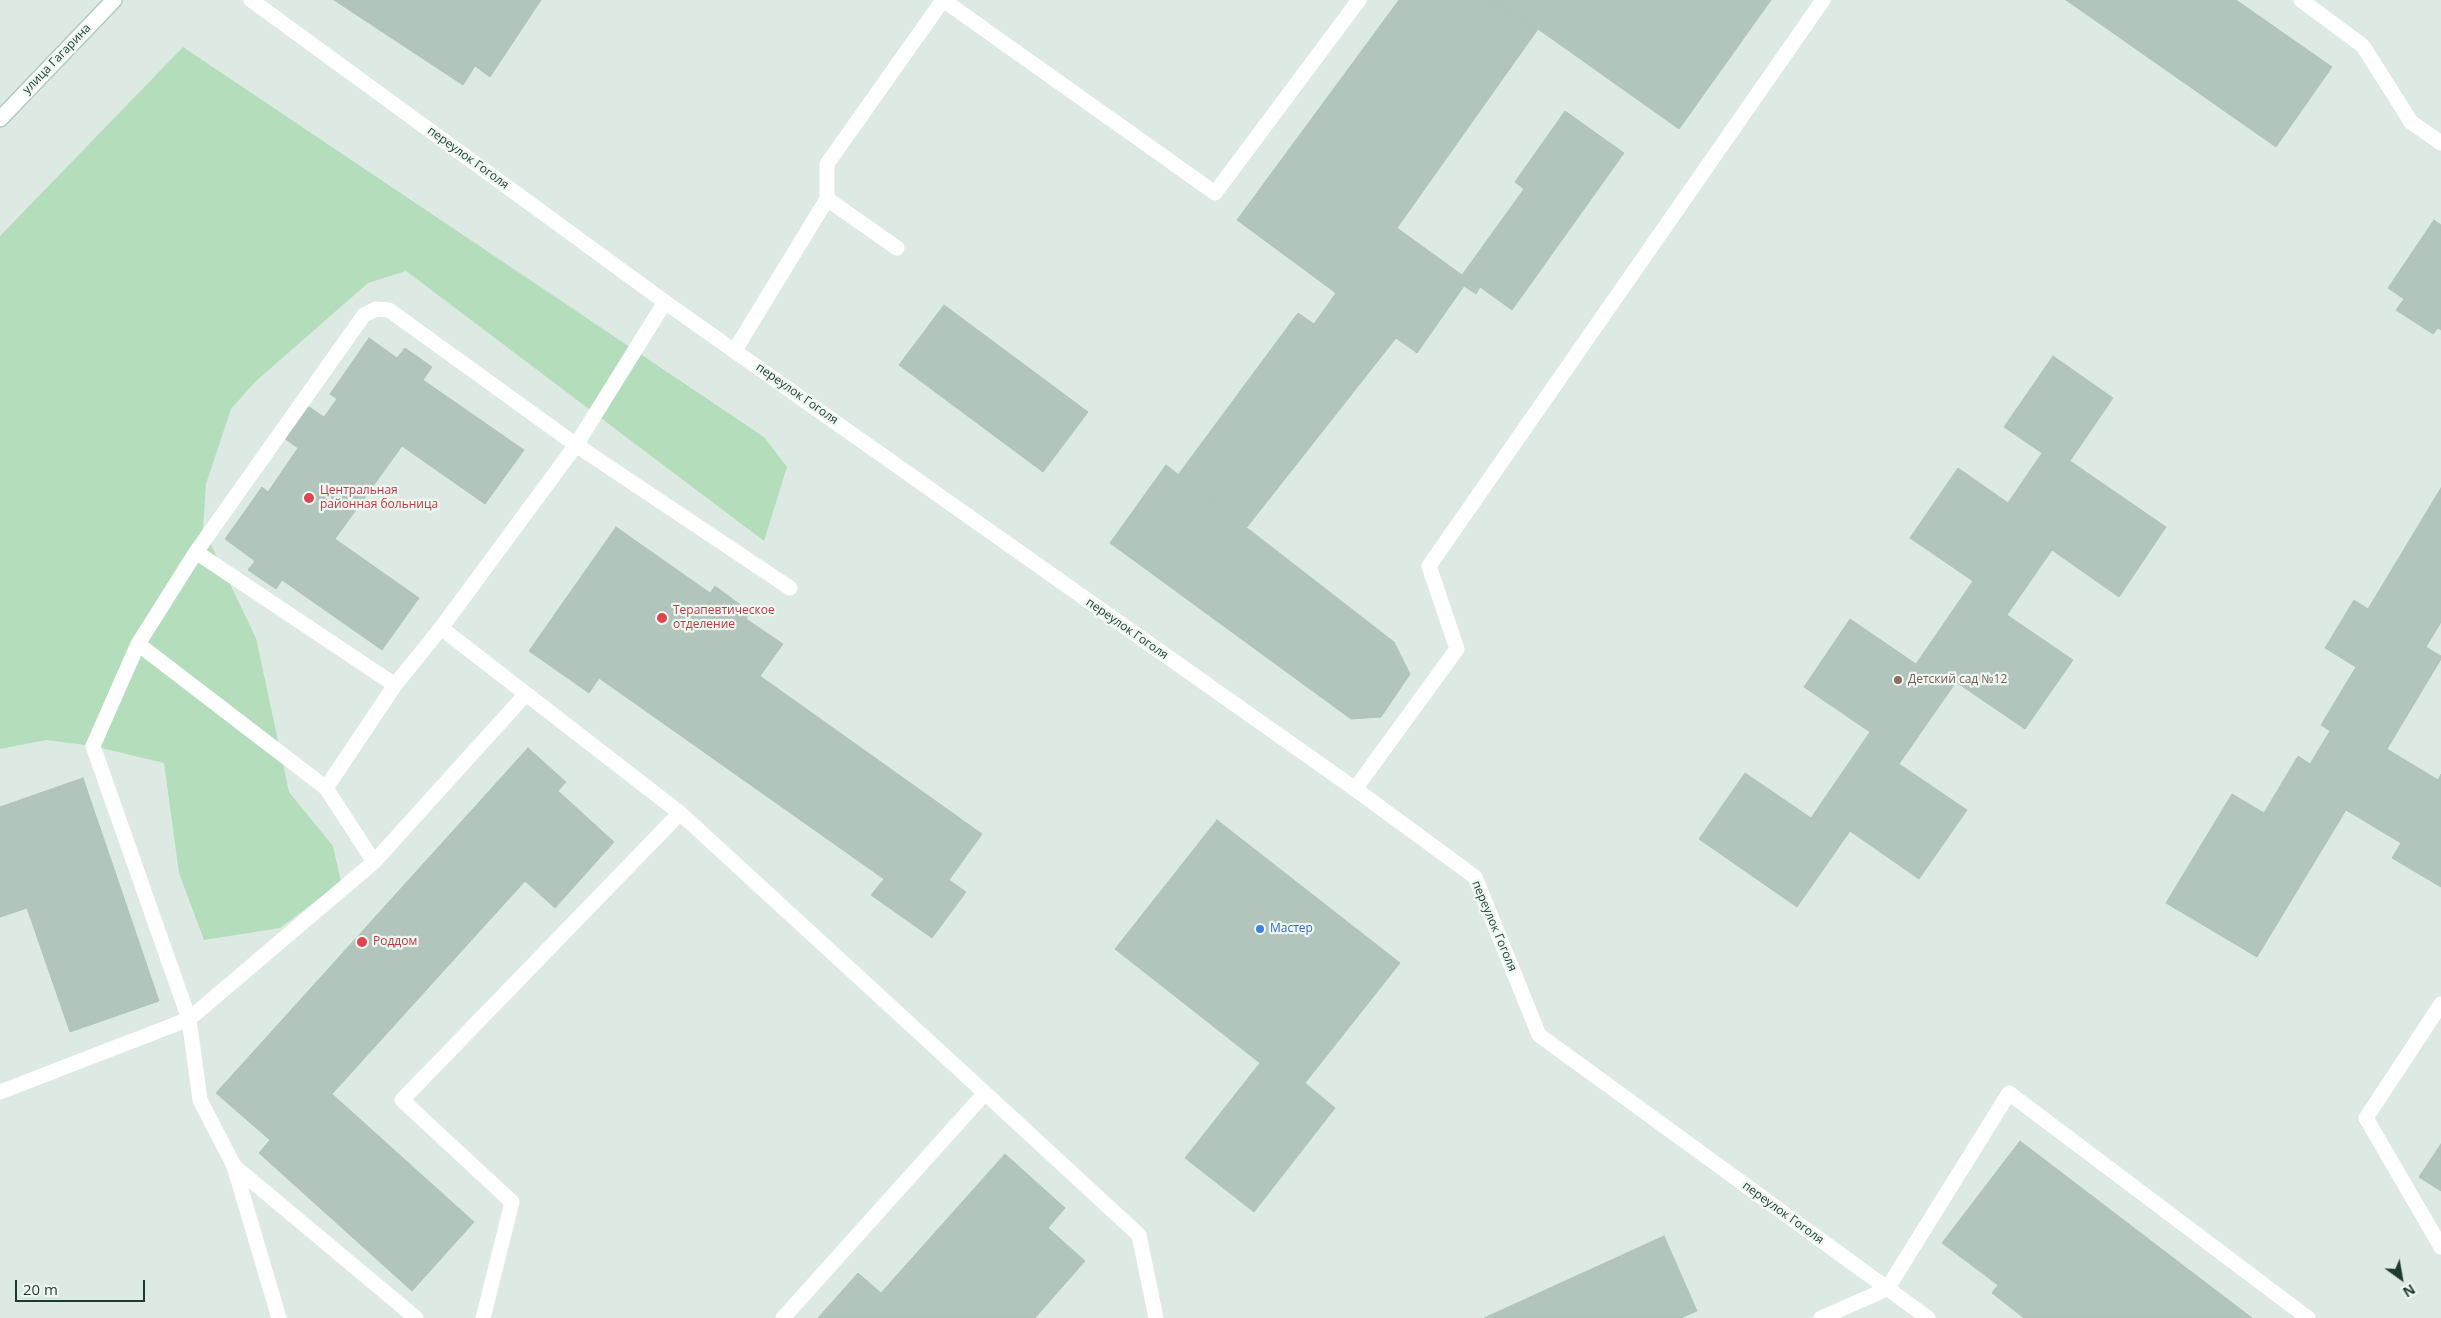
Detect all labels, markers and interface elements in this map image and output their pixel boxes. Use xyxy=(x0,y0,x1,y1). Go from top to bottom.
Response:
street label: улица Гагарина xyxy=(20,21,94,97)
street label: переулок Гоголя xyxy=(425,124,511,192)
street label: переулок Гоголя xyxy=(753,360,841,428)
place label: Центральная районная больница xyxy=(320,484,438,512)
marker: Центральная районная больница xyxy=(302,491,316,505)
street label: переулок Гоголя xyxy=(1083,595,1171,663)
place label: Терапевтическое отделение xyxy=(673,604,775,632)
marker: Терапевтическое отделение xyxy=(655,611,669,625)
place label: Детский сад №12 xyxy=(1908,673,2007,687)
marker: Детский сад №12 xyxy=(1892,674,1904,686)
street label: переулок Гоголя xyxy=(1468,879,1520,973)
place label: Мастер xyxy=(1270,922,1313,936)
marker: Мастер xyxy=(1254,923,1266,935)
marker: Роддом xyxy=(355,935,369,949)
place label: Роддом xyxy=(373,935,417,949)
street label: переулок Гоголя xyxy=(1740,1179,1826,1247)
north arrow xyxy=(2376,1253,2426,1303)
scale bar xyxy=(18,1270,148,1302)
text: 20 m xyxy=(23,1279,58,1299)
text: N xyxy=(2399,1280,2419,1302)

